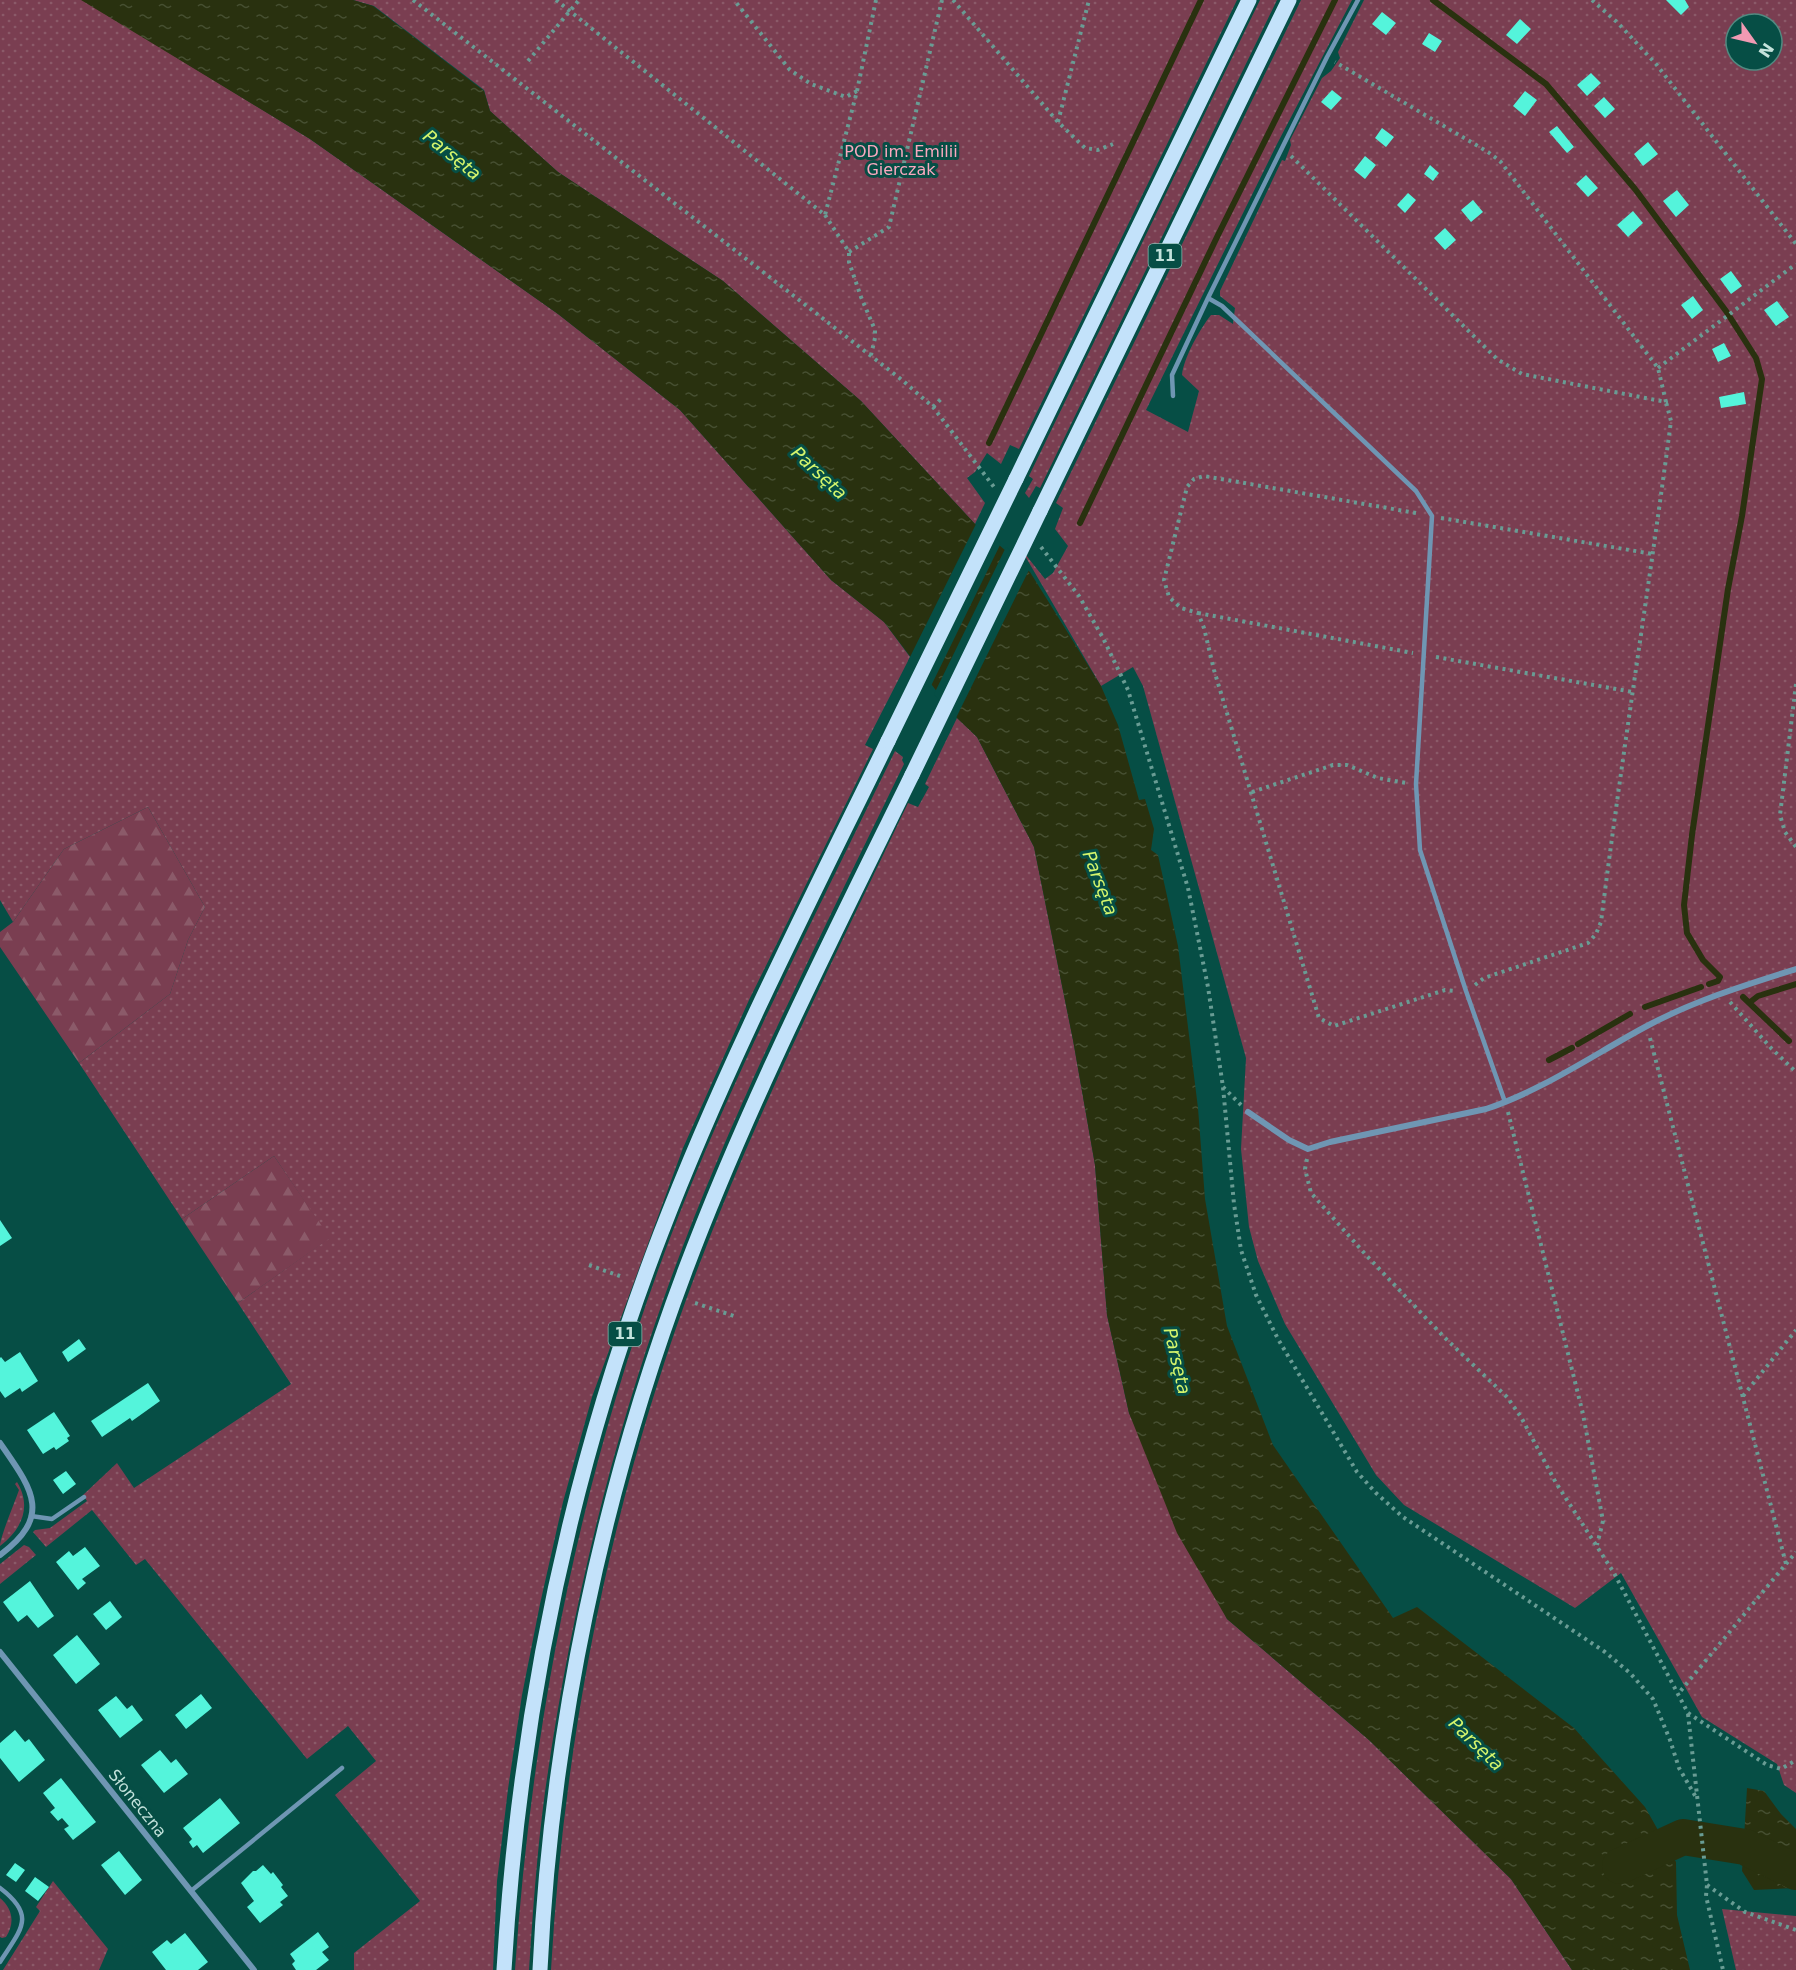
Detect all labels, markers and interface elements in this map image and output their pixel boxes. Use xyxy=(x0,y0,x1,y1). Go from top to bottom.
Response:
north arrow xyxy=(1724,12,1784,72)
text: N xyxy=(1754,39,1778,61)
water label: Parsęta xyxy=(419,125,485,184)
park label: POD im. Emilii Gierczak xyxy=(844,142,958,179)
road number: 11 xyxy=(1148,244,1182,268)
water label: Parsęta xyxy=(787,442,851,503)
water label: Parsęta xyxy=(1079,847,1122,918)
road number: 11 xyxy=(608,1322,642,1346)
water label: Parsęta xyxy=(1160,1325,1195,1396)
water label: Parsęta xyxy=(1445,1713,1508,1775)
street label: Słoneczna xyxy=(105,1766,171,1841)

